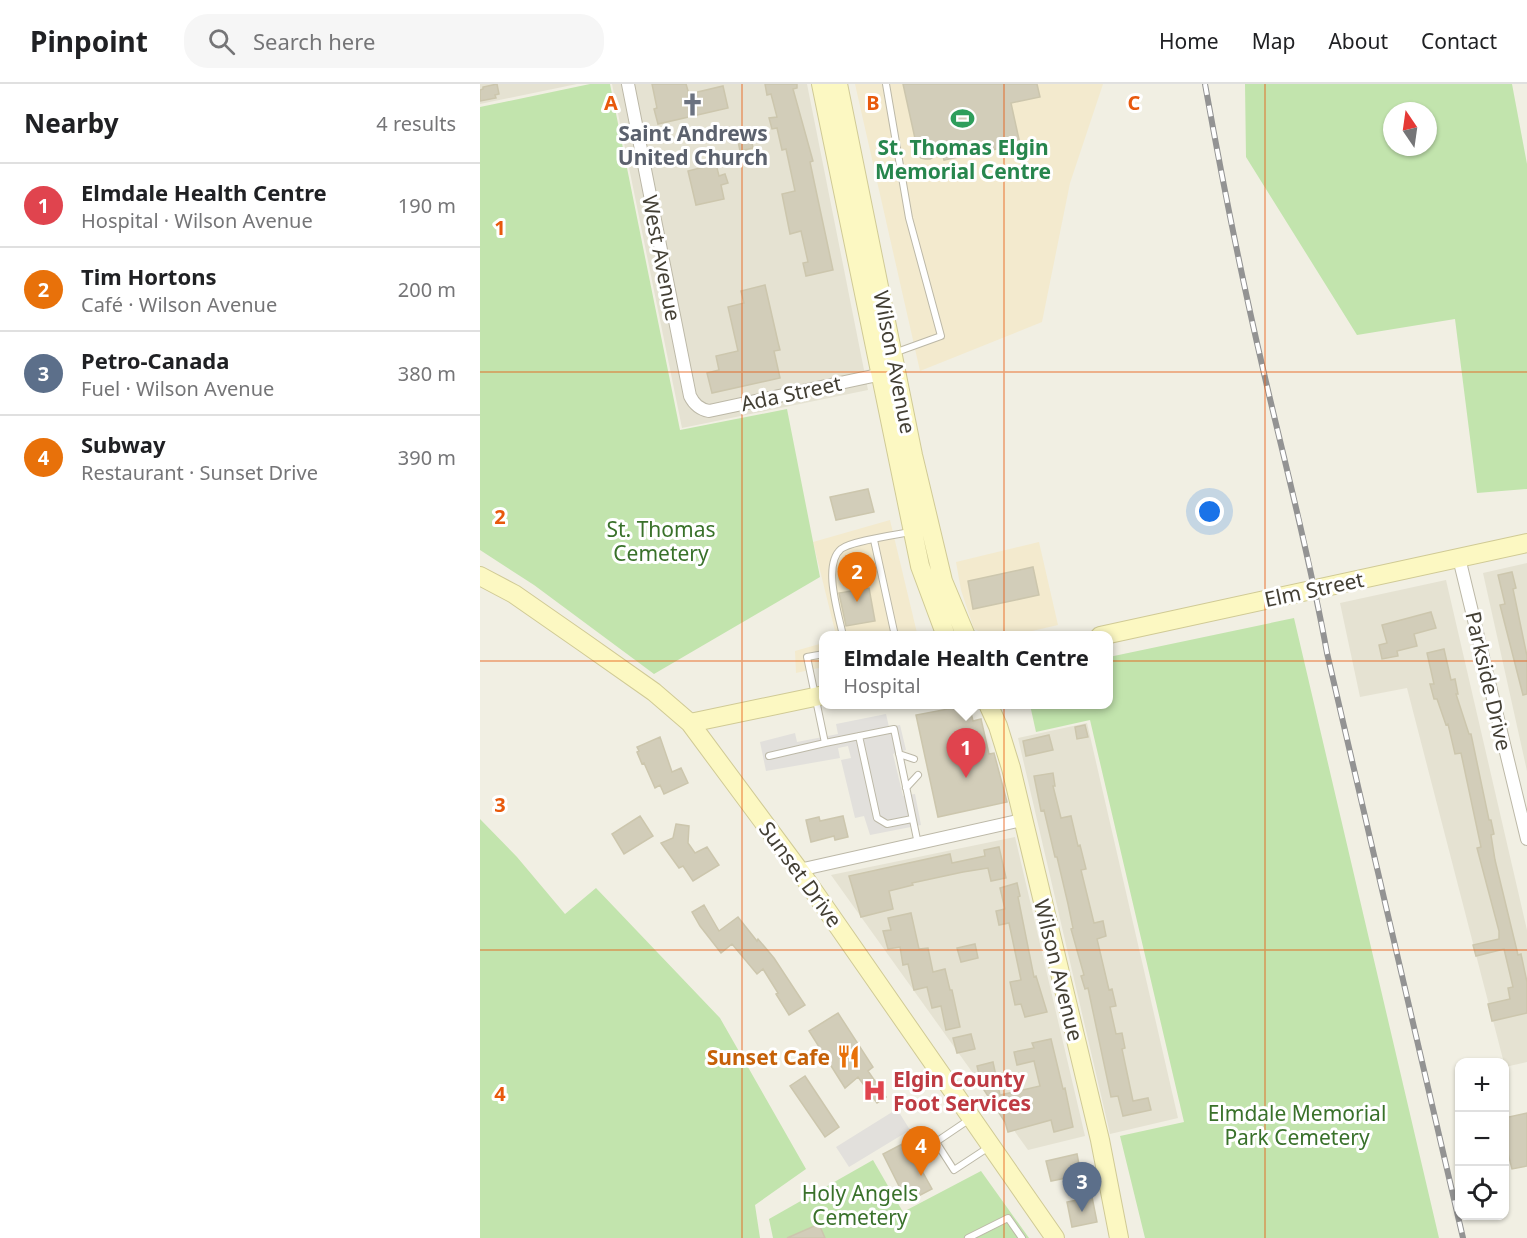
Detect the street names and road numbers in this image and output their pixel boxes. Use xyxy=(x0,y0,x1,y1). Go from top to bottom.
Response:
street label: West Avenue xyxy=(636,193,688,323)
street label: Wilson Avenue xyxy=(867,288,923,436)
street label: Ada Street xyxy=(738,369,844,417)
street label: Elm Street xyxy=(1262,565,1367,613)
street label: Parkside Drive xyxy=(1459,609,1519,753)
street label: Sunset Drive xyxy=(753,815,849,933)
street label: Wilson Avenue xyxy=(1028,896,1090,1044)

